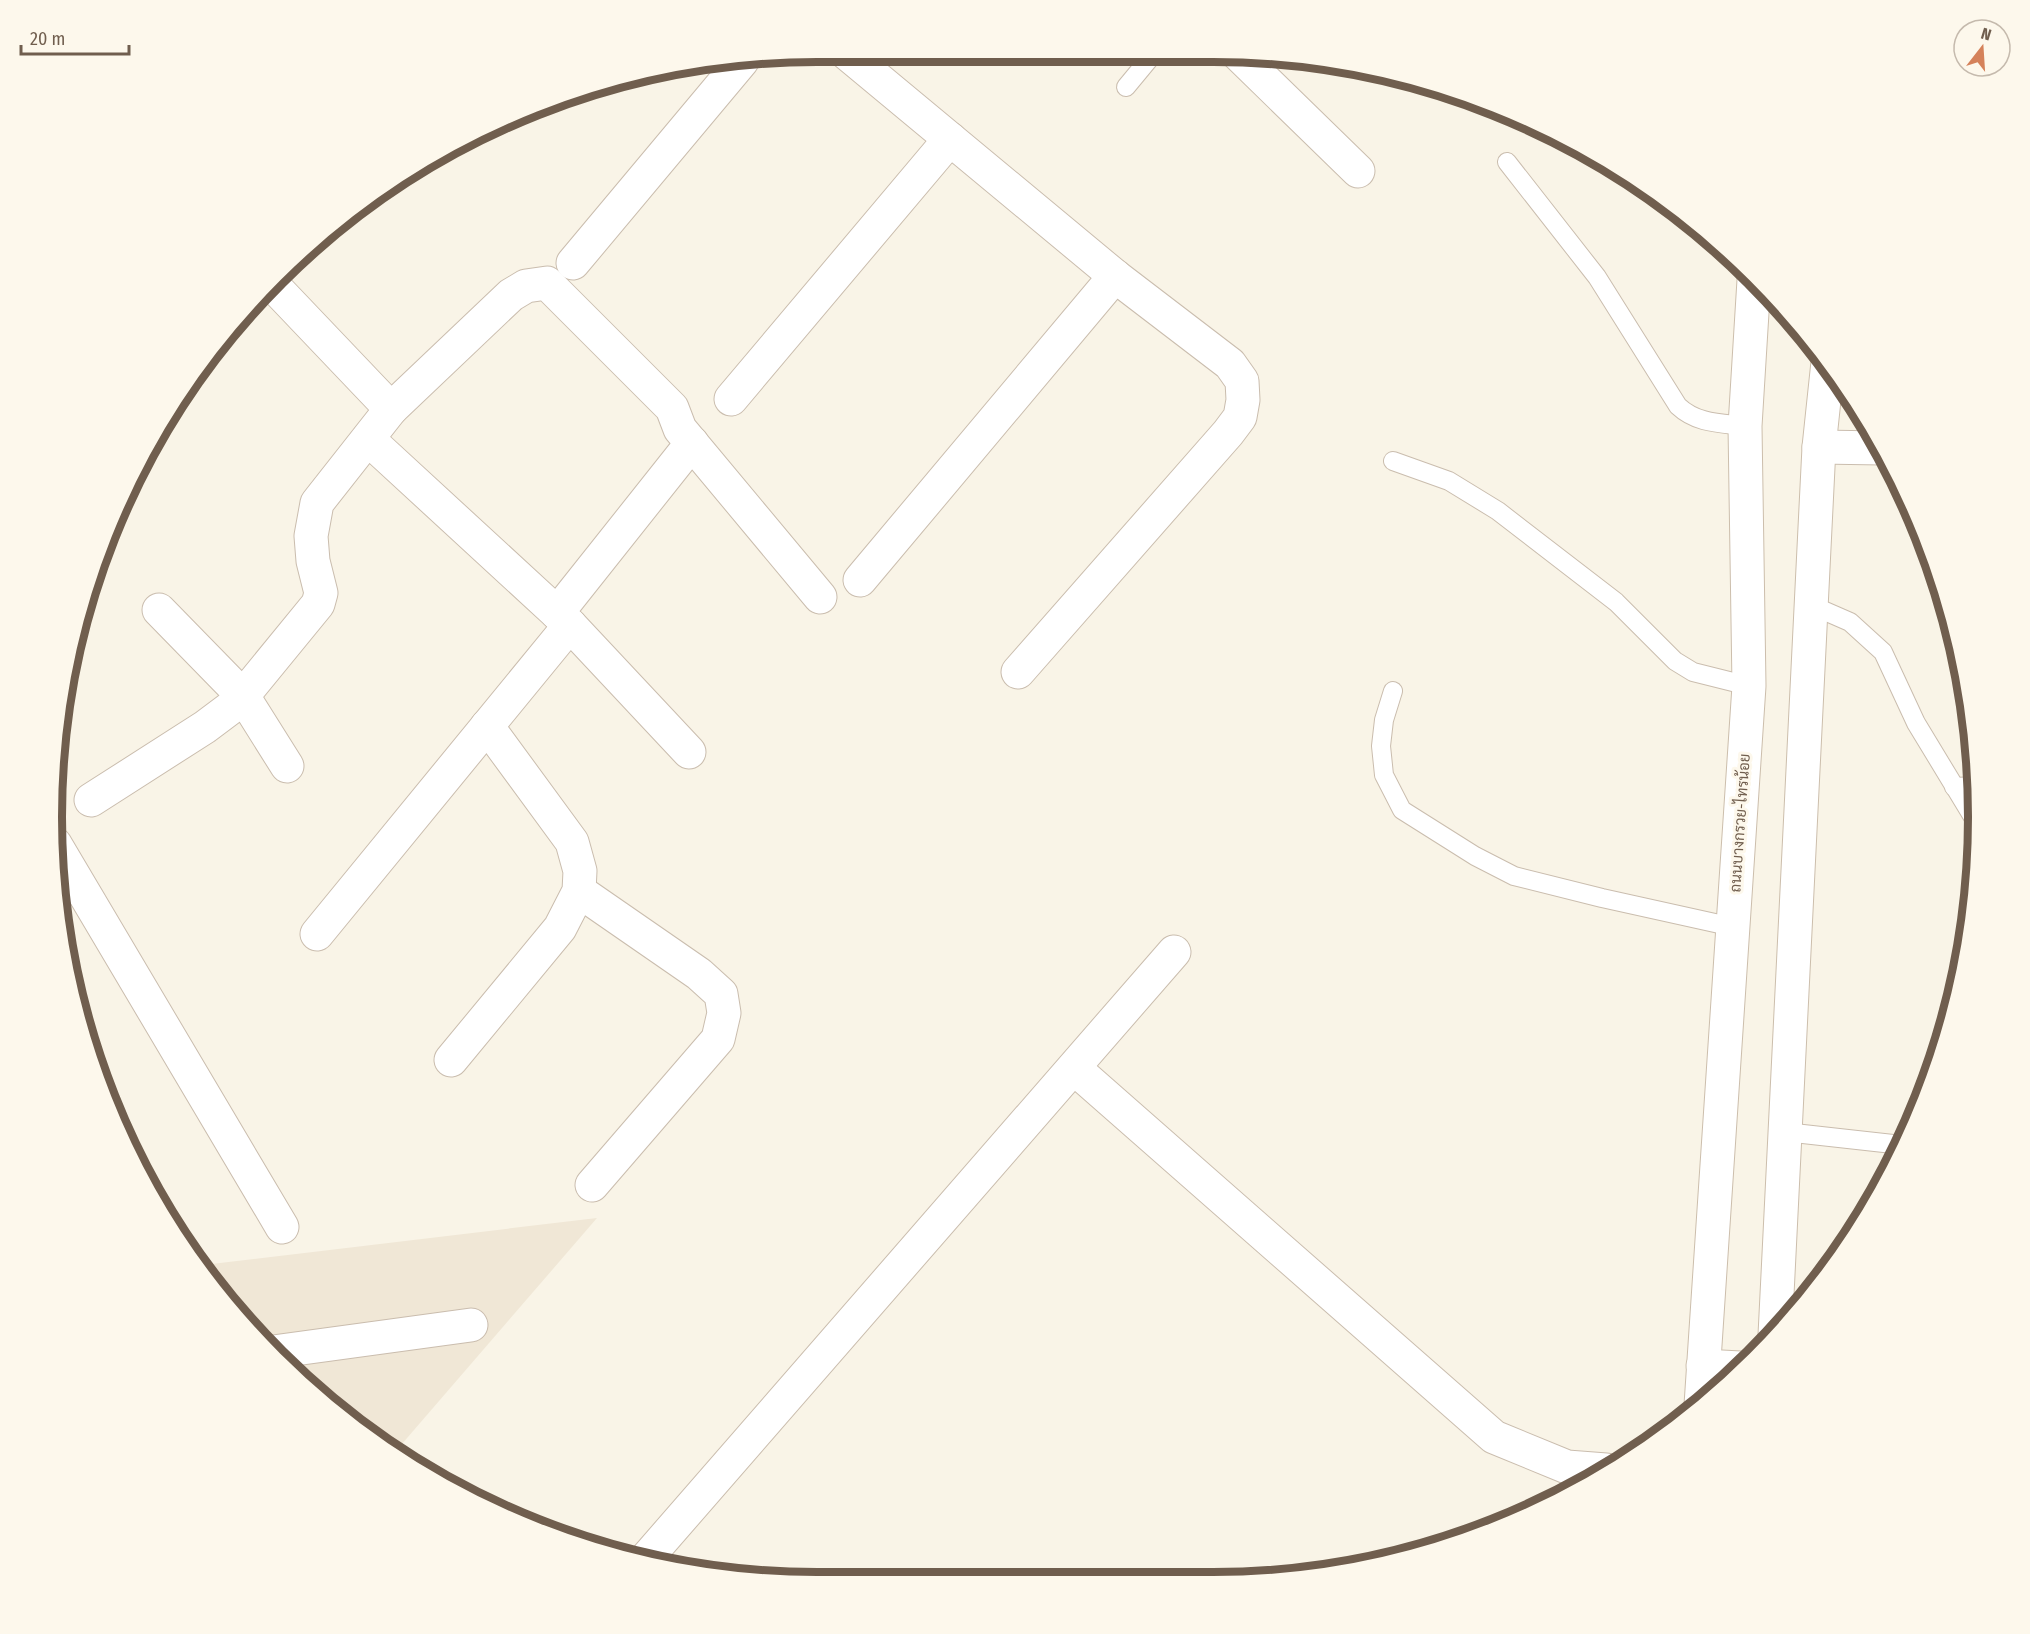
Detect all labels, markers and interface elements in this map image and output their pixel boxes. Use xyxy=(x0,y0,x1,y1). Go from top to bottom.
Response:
scale bar xyxy=(21,18,129,56)
north arrow xyxy=(1952,18,2012,78)
text: N xyxy=(1979,24,1994,45)
text: 20 m xyxy=(30,28,65,50)
street label: ถนนบางกรวย-ไทรน้อย xyxy=(1725,753,1754,893)

